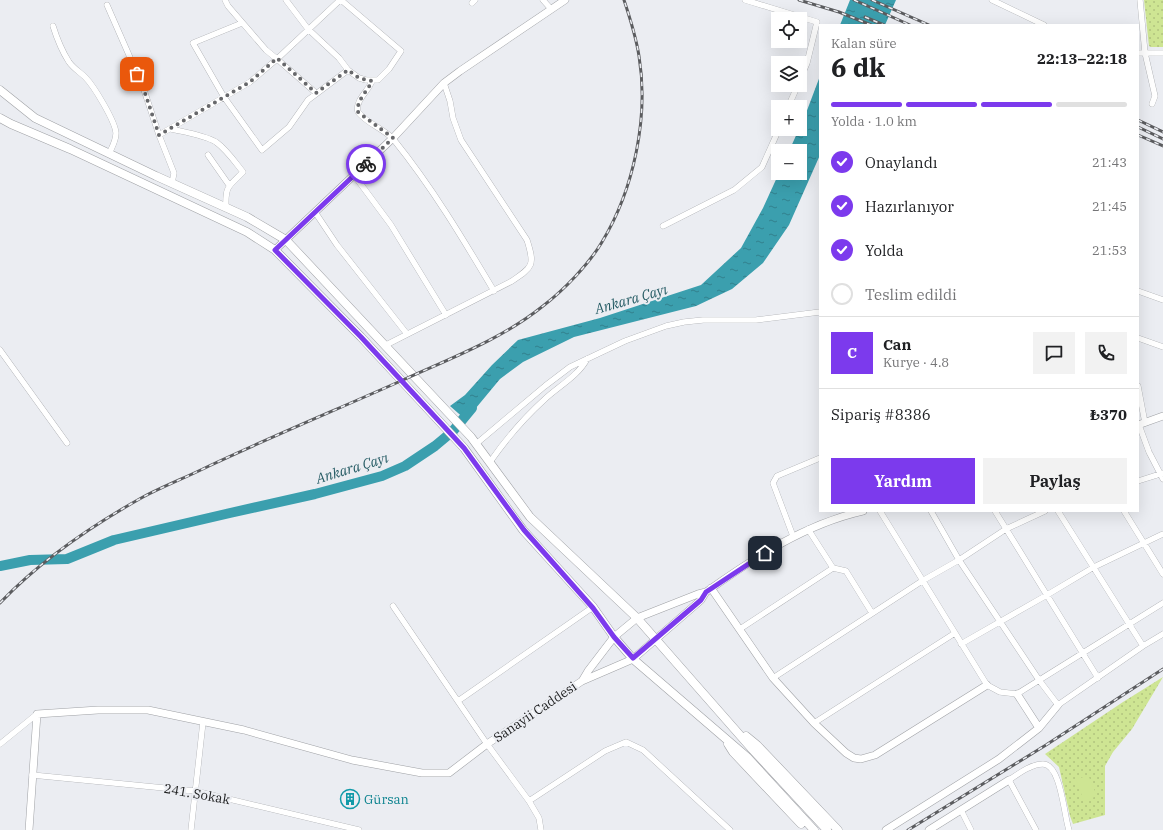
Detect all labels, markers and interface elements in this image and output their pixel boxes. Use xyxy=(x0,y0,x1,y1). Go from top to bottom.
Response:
map controls xyxy=(771,12,807,180)
button: locate xyxy=(771,12,807,48)
text: Kalan süre xyxy=(831,35,897,52)
text: 22:13–22:18 xyxy=(1037,49,1127,68)
text: 6 dk xyxy=(831,50,885,84)
button: layers xyxy=(771,56,807,92)
pin xyxy=(120,57,154,91)
icon: bag xyxy=(126,63,148,85)
button: + xyxy=(771,100,807,136)
text: Yolda · 1.0 km xyxy=(831,113,917,130)
courier xyxy=(346,144,386,184)
button: − xyxy=(771,144,807,180)
icon: check xyxy=(831,151,853,173)
icon: bike xyxy=(355,153,377,175)
text: Onaylandı xyxy=(865,153,938,172)
text: 21:43 xyxy=(1092,154,1127,171)
icon: check xyxy=(831,195,853,217)
text: Hazırlanıyor xyxy=(865,197,954,216)
text: 21:45 xyxy=(1092,198,1127,215)
icon: check xyxy=(831,239,853,261)
text: Yolda xyxy=(865,241,904,260)
text: 21:53 xyxy=(1092,242,1127,259)
water label: Ankara Çayı xyxy=(592,280,670,318)
text: Teslim edildi xyxy=(865,285,957,304)
button: chat xyxy=(1033,332,1075,374)
button: phone xyxy=(1085,332,1127,374)
text: Can xyxy=(883,335,911,354)
text: C xyxy=(847,343,857,362)
text: Kurye · 4.8 xyxy=(883,354,949,371)
text: Sipariş #8386 xyxy=(831,405,931,424)
text: ₺370 xyxy=(1090,405,1127,424)
water label: Ankara Çayı xyxy=(313,448,391,488)
button: Yardım xyxy=(831,458,975,504)
button: Paylaş xyxy=(983,458,1127,504)
pin xyxy=(748,536,782,570)
icon: home xyxy=(754,542,776,564)
street label: Sanayii Caddesi xyxy=(490,678,580,746)
street label: 241. Sokak xyxy=(162,780,232,808)
building icon: Gürsan xyxy=(339,788,361,810)
place label: Gürsan xyxy=(364,791,409,808)

